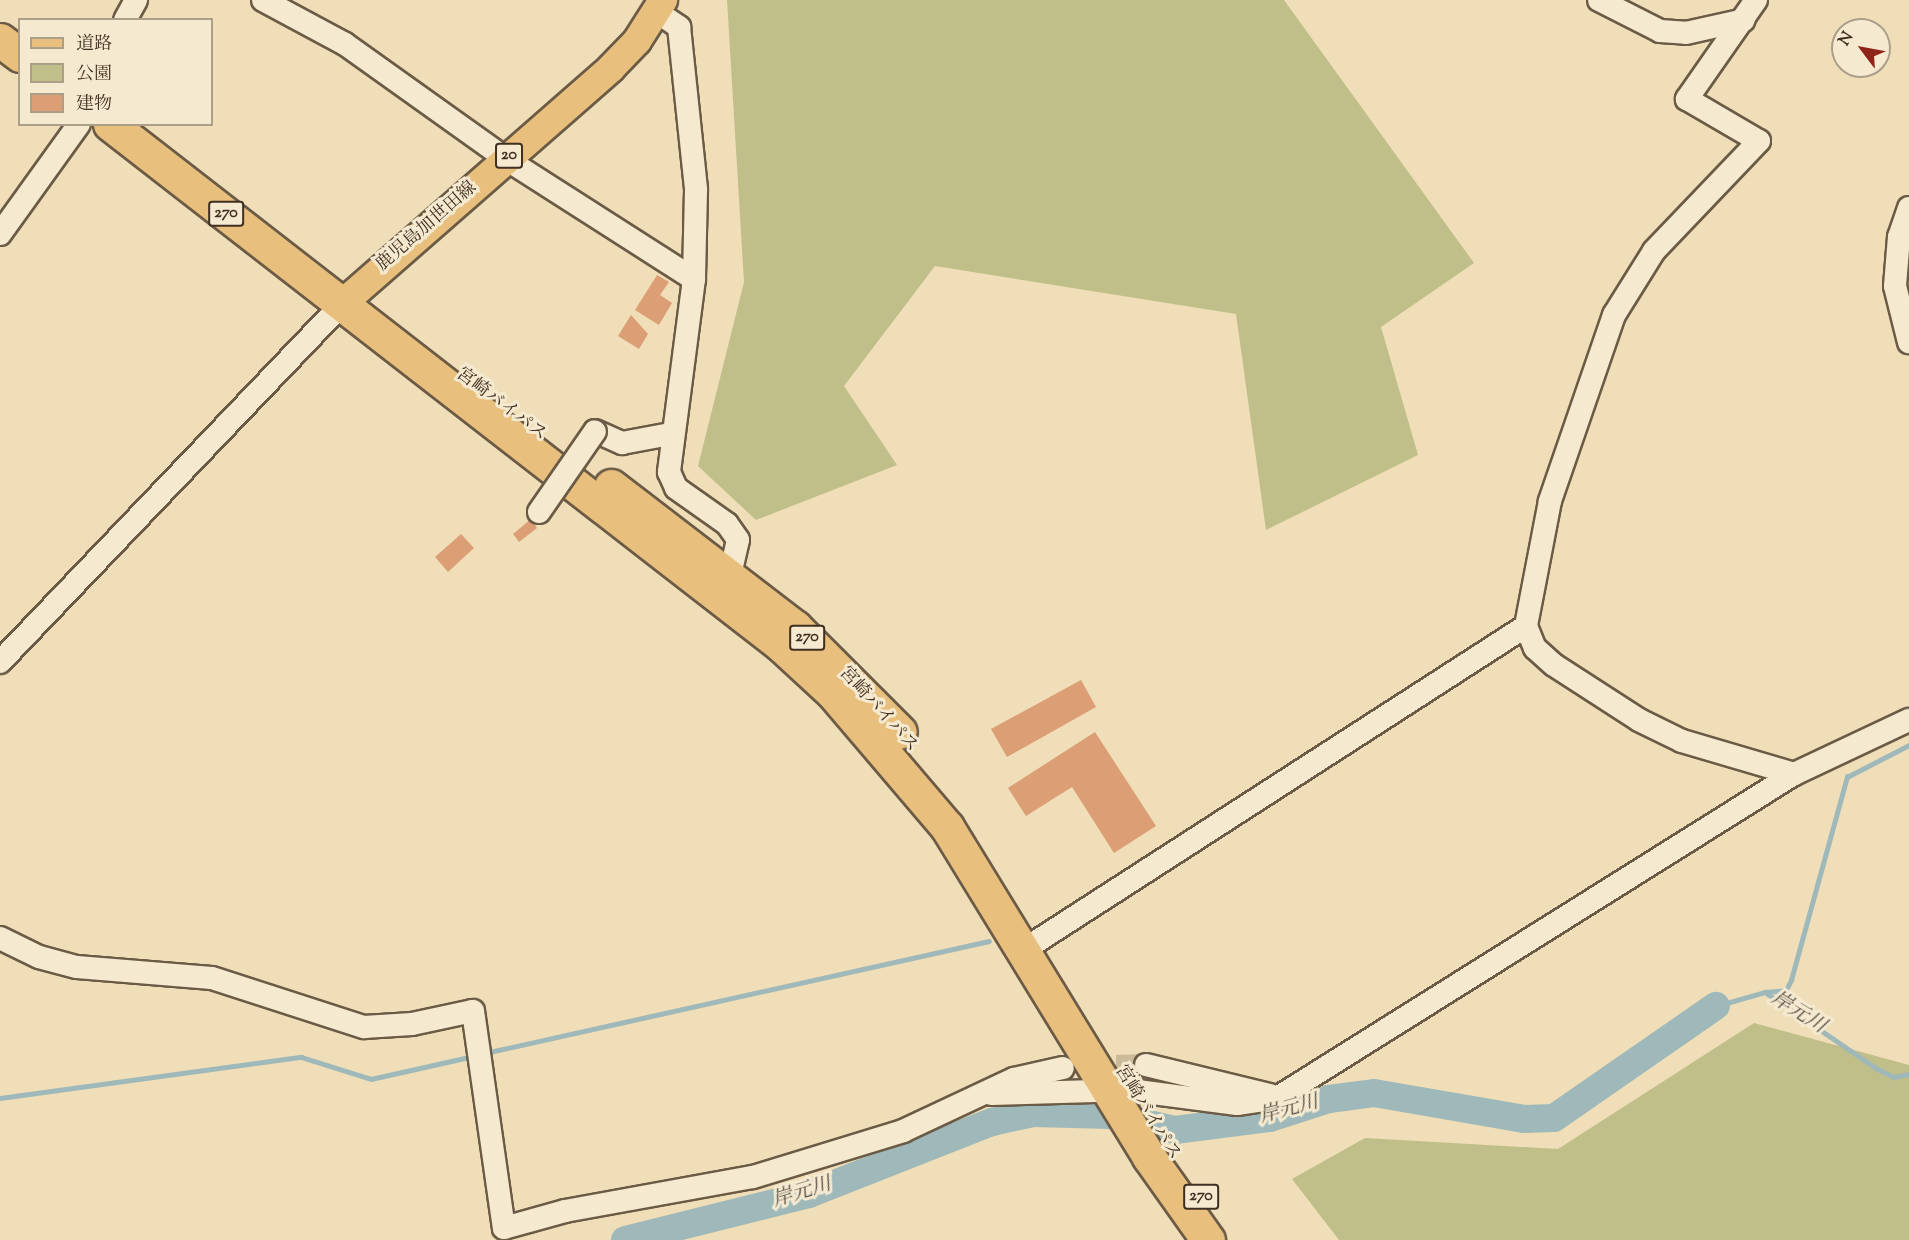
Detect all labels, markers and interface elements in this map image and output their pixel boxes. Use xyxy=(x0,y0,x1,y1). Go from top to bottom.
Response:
legend xyxy=(18,18,213,126)
north arrow xyxy=(1831,18,1891,78)
text: N xyxy=(1834,28,1860,51)
text: 道路 xyxy=(76,32,112,58)
text: 公園 xyxy=(76,62,112,88)
text: 建物 xyxy=(76,92,112,118)
road number: 20 xyxy=(494,143,524,169)
street label: 鹿児島加世田線 xyxy=(372,178,482,276)
road number: 270 xyxy=(208,201,244,227)
street label: 宮崎バイパス xyxy=(451,364,551,446)
road number: 270 xyxy=(789,625,825,651)
street label: 宮崎バイパス xyxy=(834,663,922,757)
water label: 岸元川 xyxy=(1766,987,1830,1039)
street label: 宮崎バイパス xyxy=(1109,1061,1185,1165)
water label: 岸元川 xyxy=(1257,1091,1321,1129)
water label: 岸元川 xyxy=(770,1173,834,1213)
road number: 270 xyxy=(1183,1184,1219,1210)

